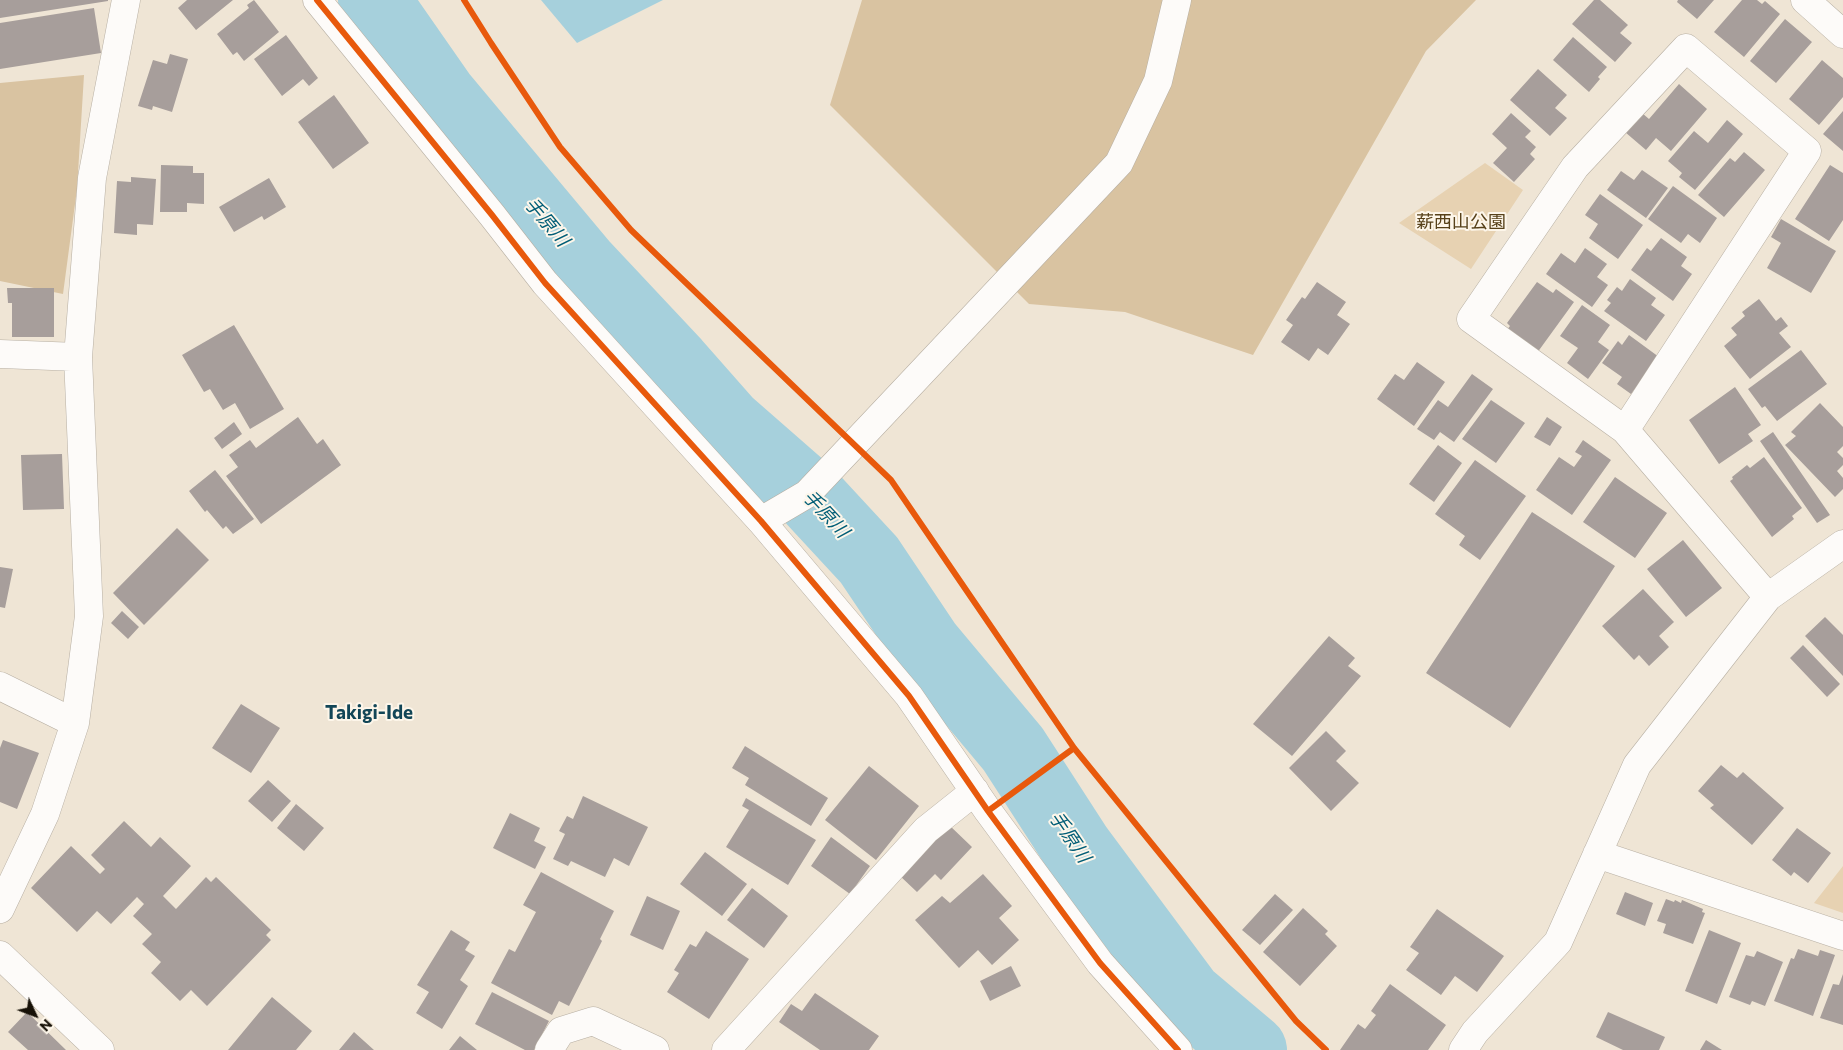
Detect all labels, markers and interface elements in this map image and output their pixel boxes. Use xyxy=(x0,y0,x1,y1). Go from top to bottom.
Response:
water label: 手原川 xyxy=(520,193,574,251)
park label: 薪西山公園 xyxy=(1416,211,1506,233)
water label: 手原川 xyxy=(798,485,854,543)
district label: Takigi-Ide xyxy=(325,702,413,724)
water label: 手原川 xyxy=(1045,807,1095,867)
north arrow xyxy=(10,990,60,1040)
text: N xyxy=(37,1016,56,1035)

